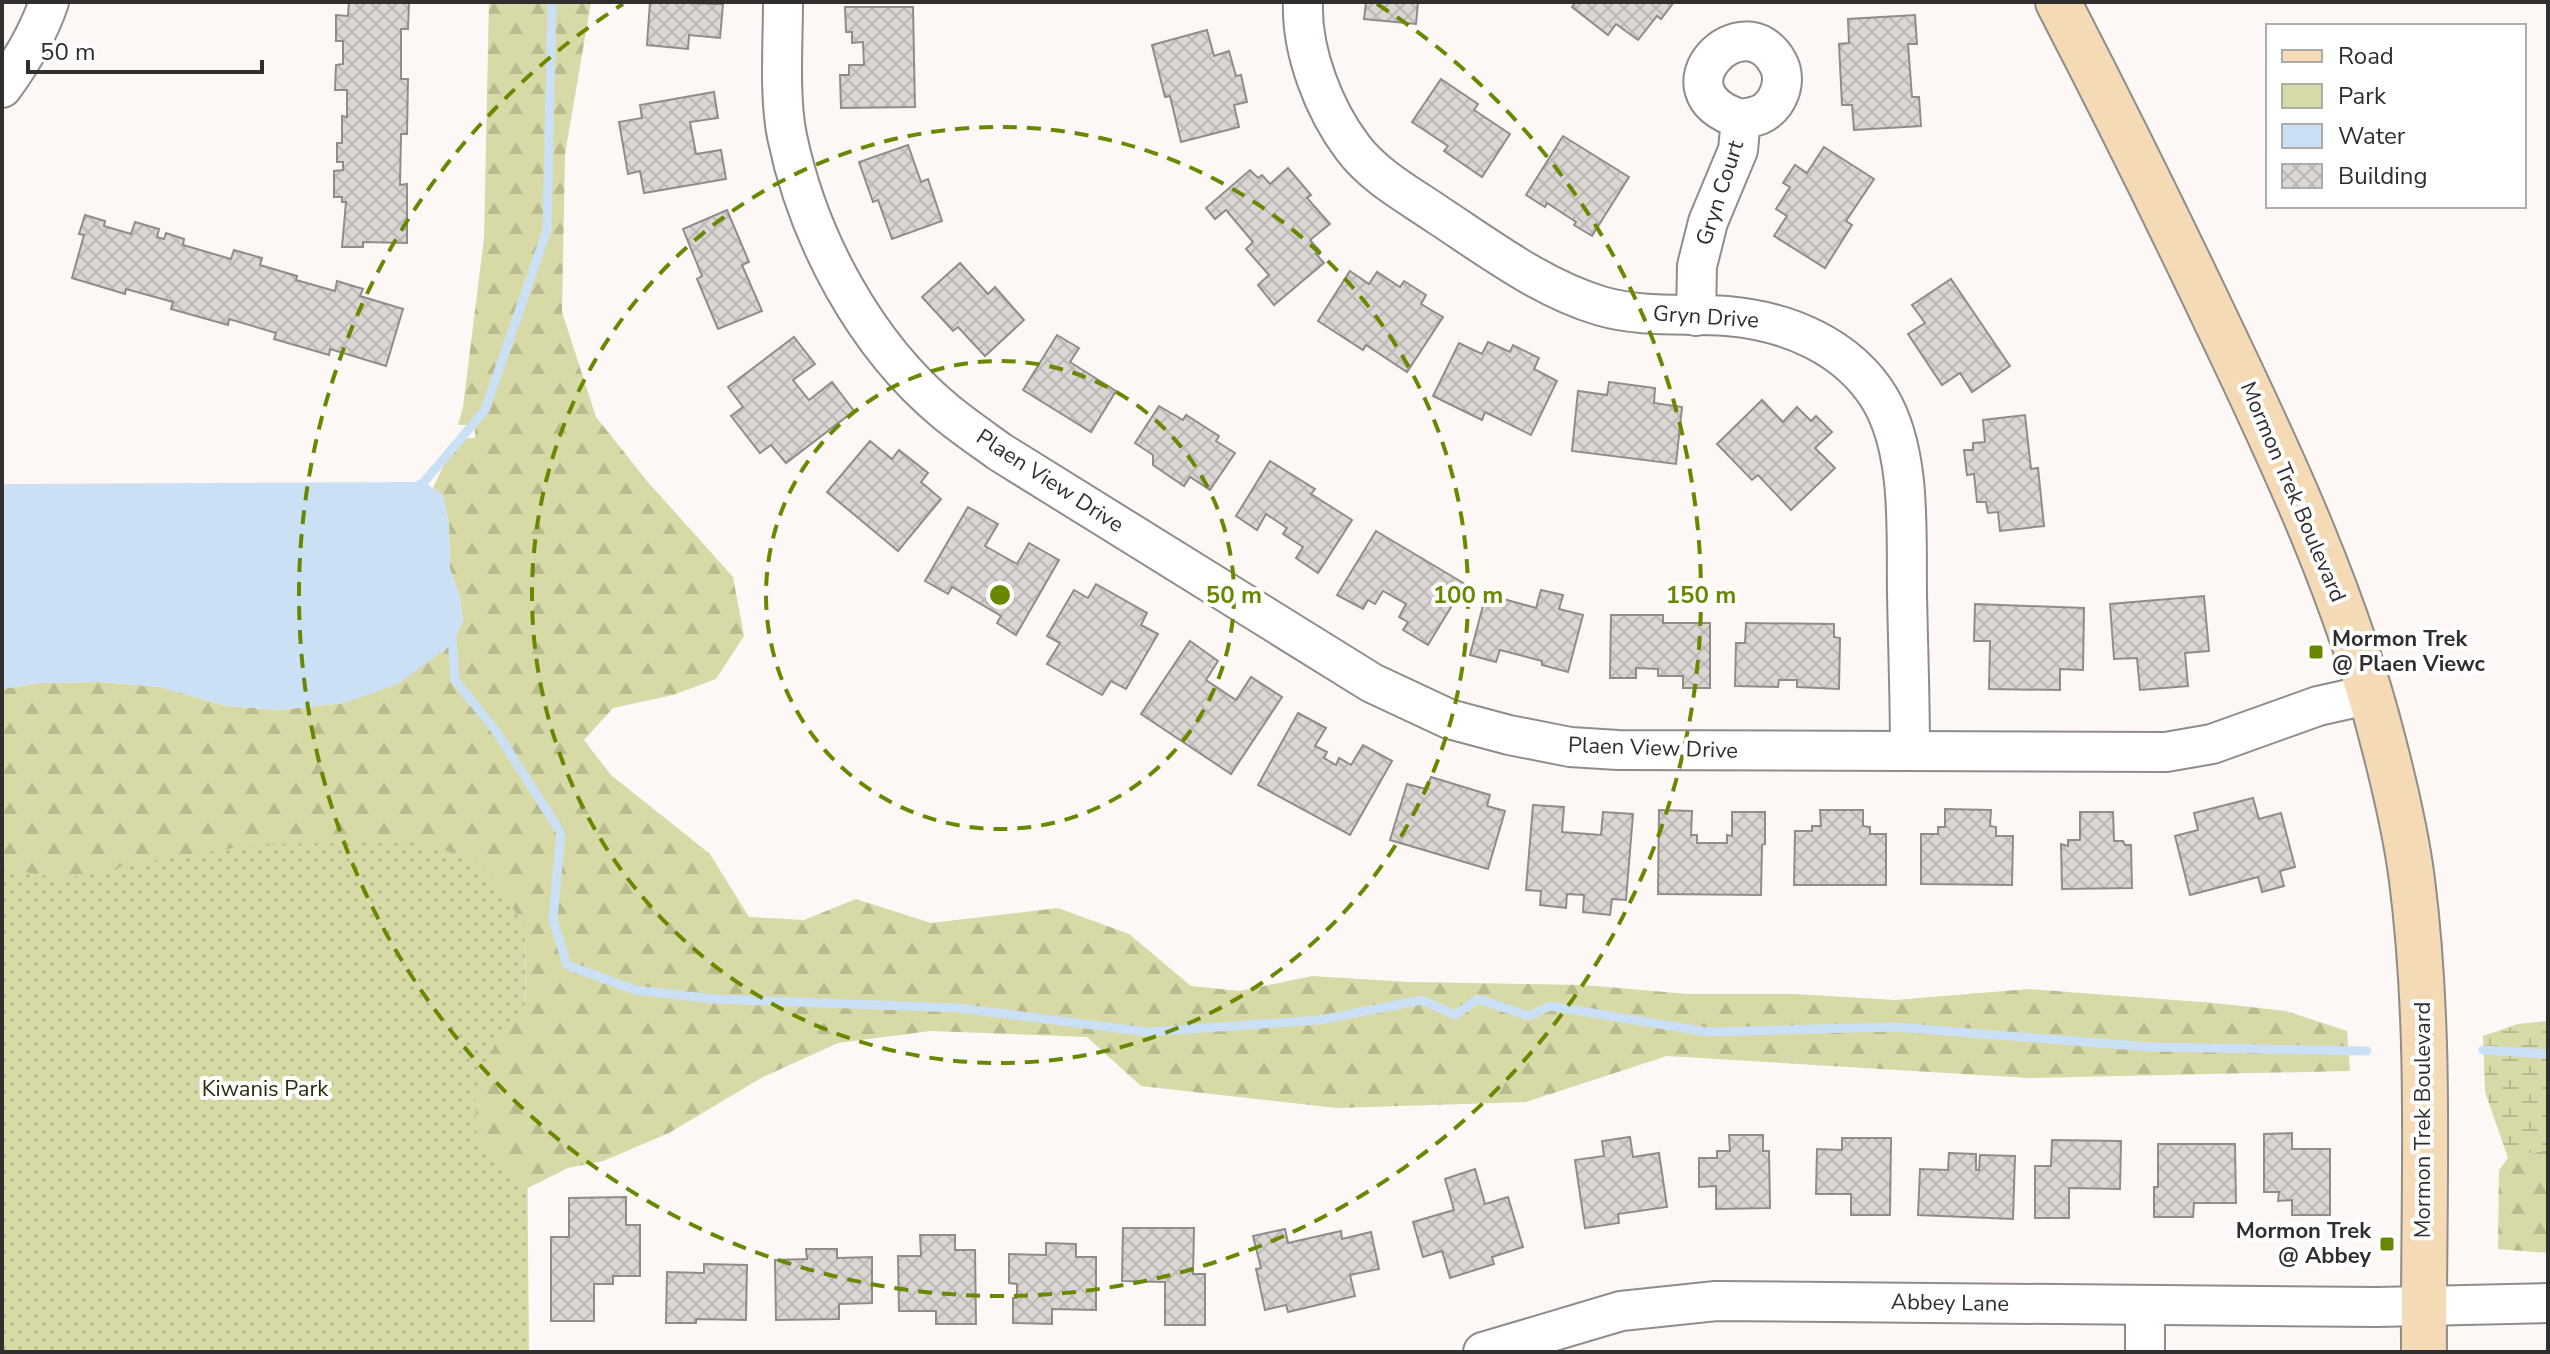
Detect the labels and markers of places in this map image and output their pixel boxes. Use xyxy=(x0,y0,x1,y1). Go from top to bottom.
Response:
centre of rings xyxy=(986,581,1014,609)
place label: Mormon Trek @ Plaen Viewc xyxy=(2332,624,2486,679)
marker: Mormon Trek @ Plaen Viewc xyxy=(2307,643,2325,661)
place label: Mormon Trek @ Abbey xyxy=(2236,1216,2372,1271)
marker: Mormon Trek @ Abbey xyxy=(2378,1235,2396,1253)

